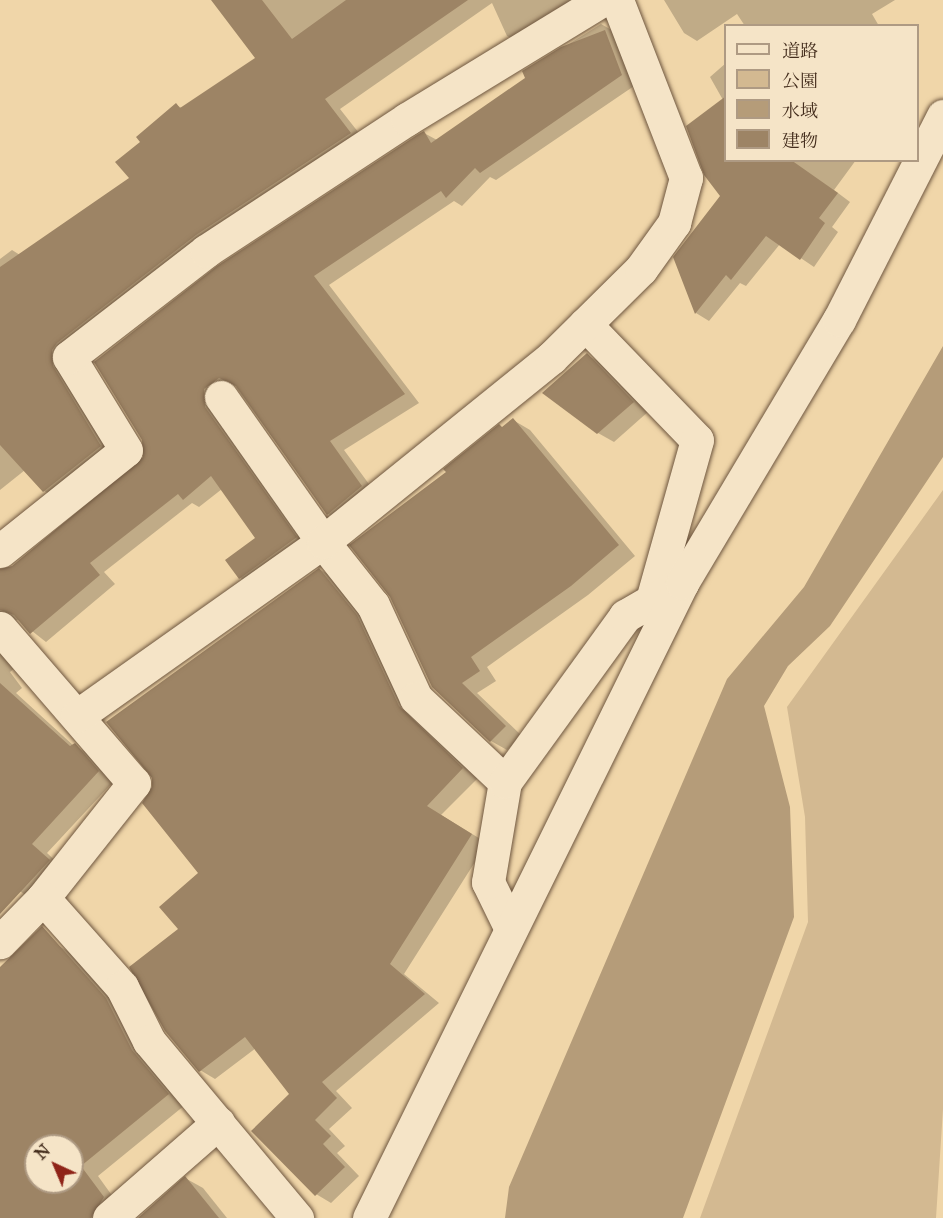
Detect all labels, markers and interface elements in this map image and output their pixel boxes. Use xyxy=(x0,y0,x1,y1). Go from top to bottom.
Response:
legend xyxy=(724,24,919,162)
text: 道路 xyxy=(782,40,818,62)
text: 公園 xyxy=(782,70,818,92)
text: 水域 xyxy=(782,100,818,122)
text: 建物 xyxy=(782,130,818,152)
north arrow xyxy=(24,1134,84,1194)
text: N xyxy=(31,1141,54,1164)

